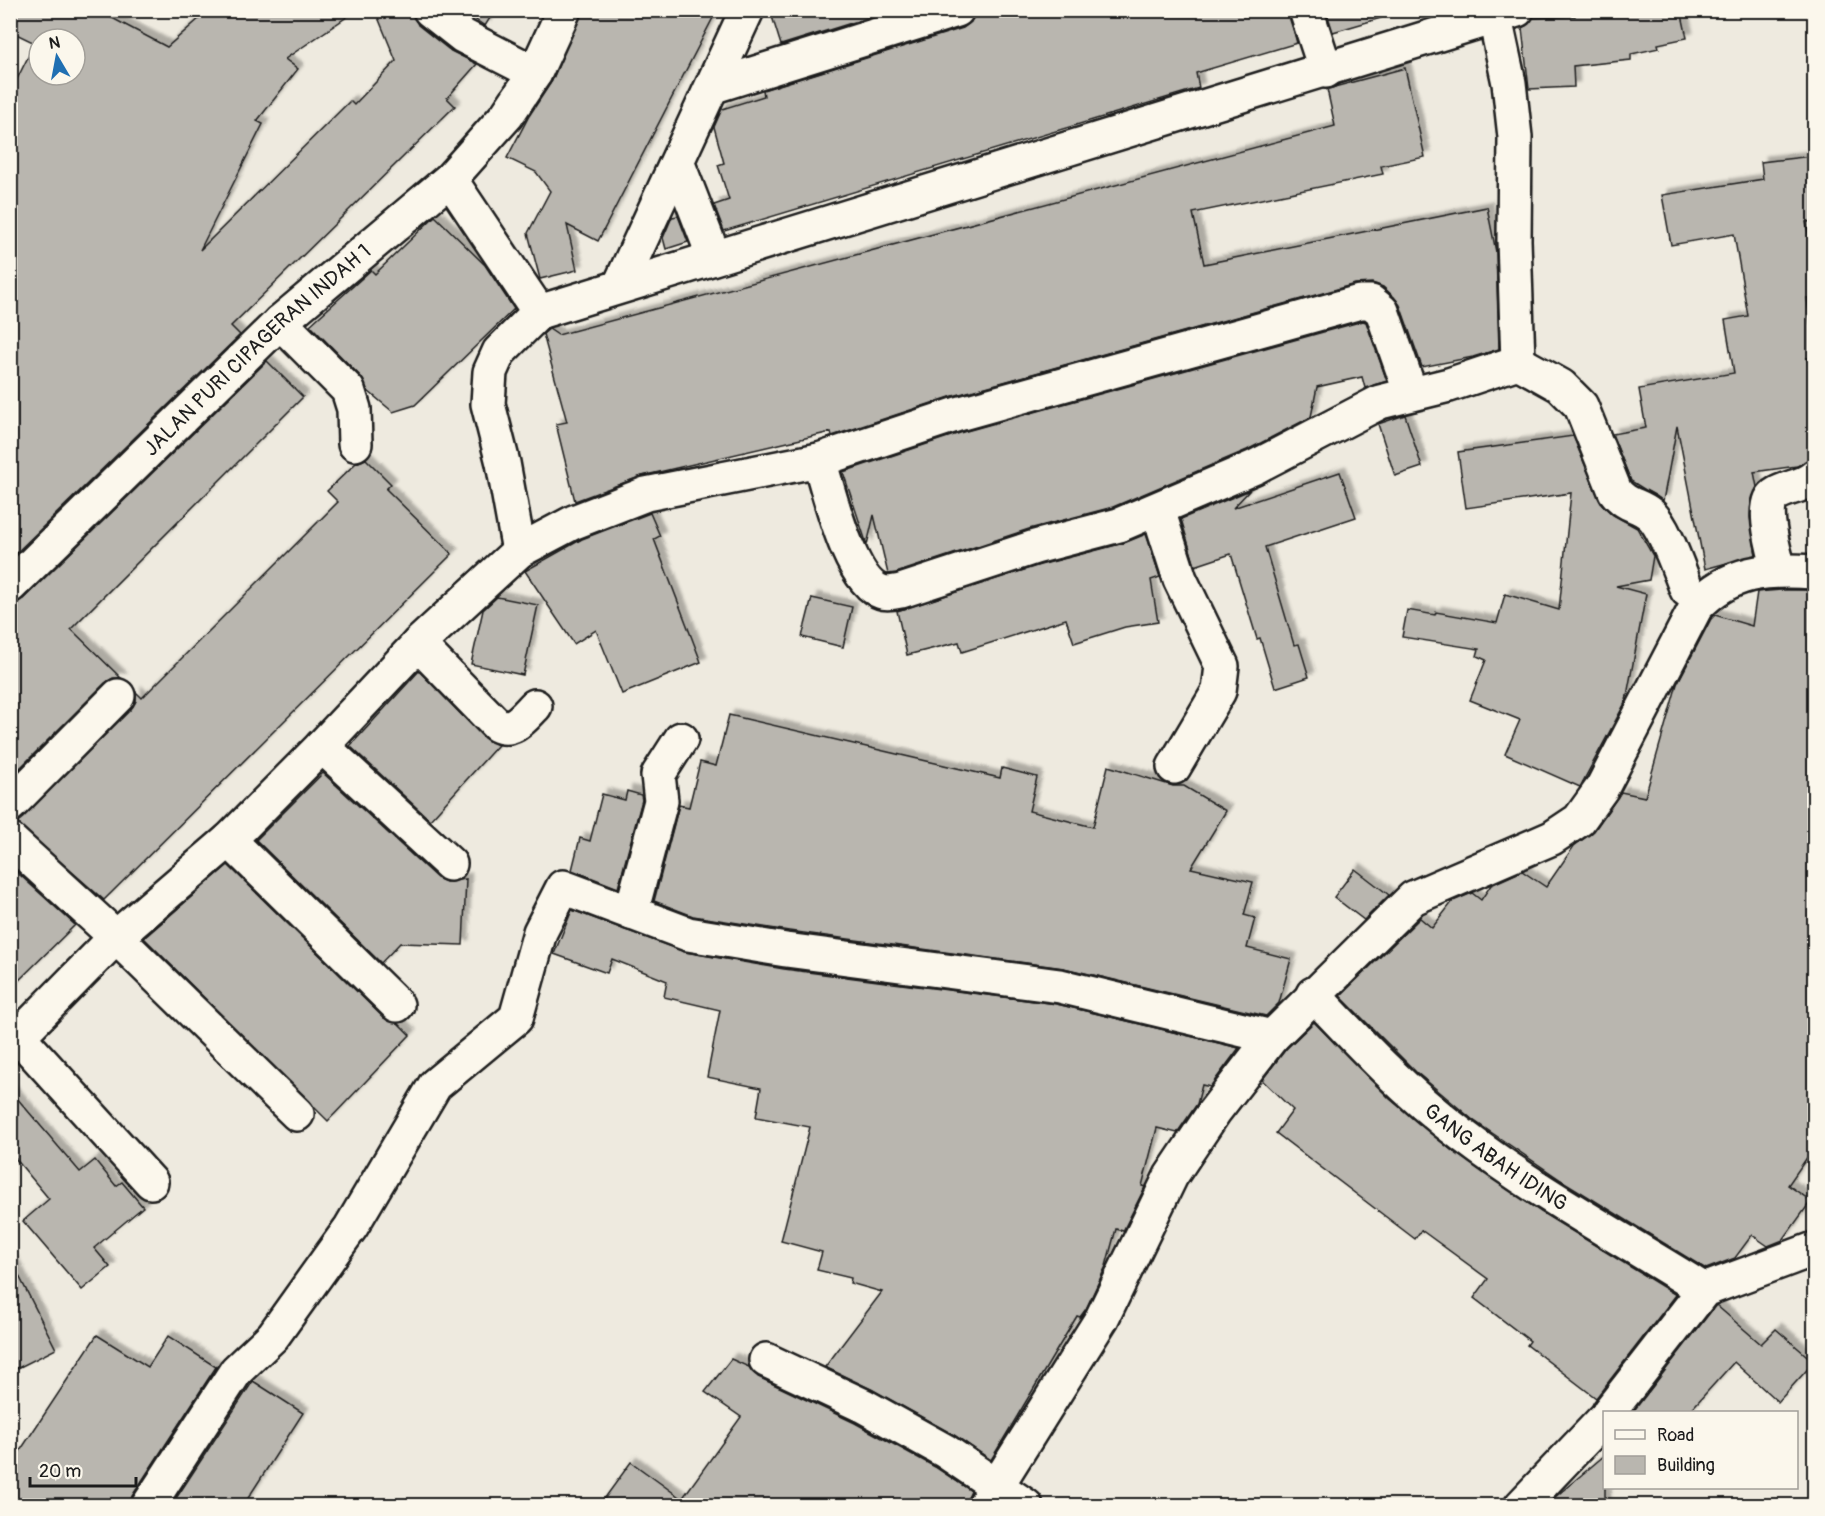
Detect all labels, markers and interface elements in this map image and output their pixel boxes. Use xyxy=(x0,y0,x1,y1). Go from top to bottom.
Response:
north arrow xyxy=(27,27,87,87)
text: N xyxy=(48,32,62,54)
street label: JALAN PURI CIPAGERAN INDAH 1 xyxy=(138,238,377,462)
street label: GANG ABAH IDING xyxy=(1418,1097,1573,1217)
legend xyxy=(1603,1411,1798,1489)
text: Road xyxy=(1657,1424,1694,1447)
scale bar xyxy=(30,1450,136,1488)
text: Building xyxy=(1657,1454,1715,1477)
text: 20 m xyxy=(39,1460,81,1483)

